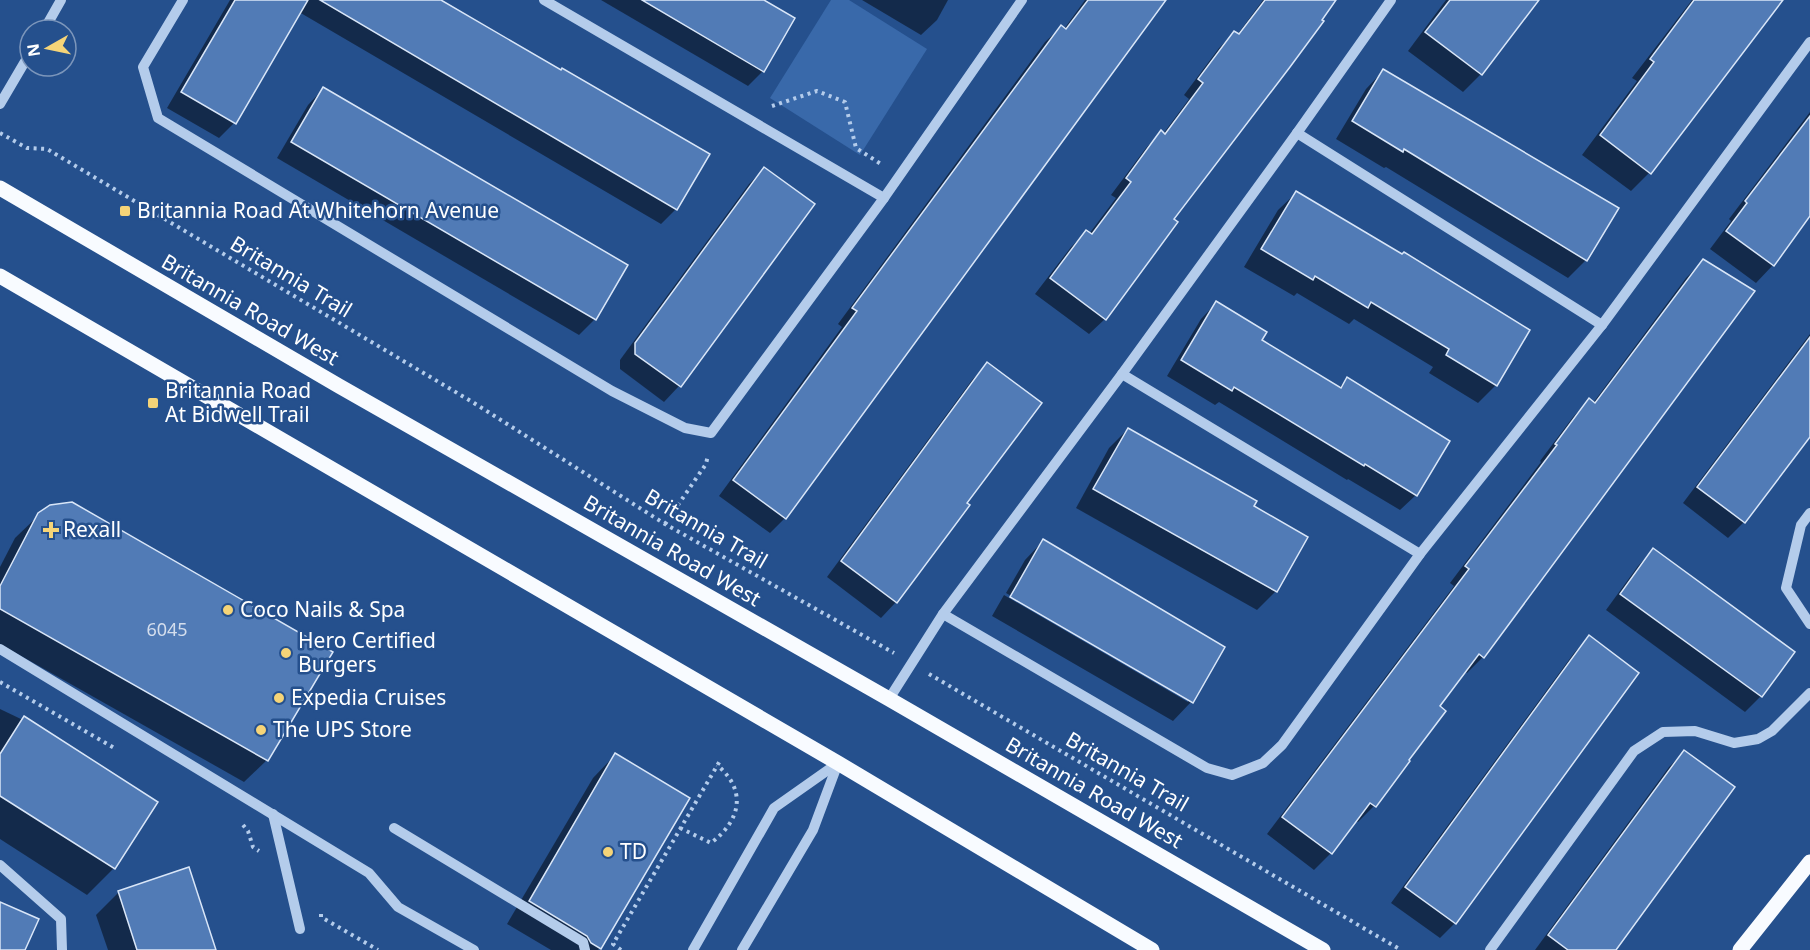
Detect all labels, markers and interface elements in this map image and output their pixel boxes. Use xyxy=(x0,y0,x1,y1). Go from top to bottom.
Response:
north arrow xyxy=(18,18,78,78)
text: N xyxy=(21,42,45,58)
place label: Britannia Road At Whitehorn Avenue xyxy=(137,196,499,224)
marker: Britannia Road At Whitehorn Avenue xyxy=(118,204,132,218)
street label: Britannia Trail xyxy=(225,229,358,323)
street label: Britannia Road West xyxy=(157,247,345,372)
place label: Britannia Road At Bidwell Trail xyxy=(165,376,311,428)
marker: Britannia Road At Bidwell Trail xyxy=(146,396,160,410)
street label: Britannia Trail xyxy=(640,482,773,575)
street label: Britannia Road West xyxy=(579,488,767,613)
place label: Rexall xyxy=(63,515,121,543)
marker: Rexall xyxy=(44,523,58,537)
place label: Coco Nails & Spa xyxy=(240,595,405,623)
marker: Coco Nails & Spa xyxy=(221,603,235,617)
house number: 6045 xyxy=(146,617,188,641)
place label: Hero Certified Burgers xyxy=(298,626,436,678)
marker: Hero Certified Burgers xyxy=(279,646,293,660)
place label: Expedia Cruises xyxy=(291,683,446,711)
marker: Expedia Cruises xyxy=(272,691,286,705)
place label: The UPS Store xyxy=(273,715,412,743)
marker: The UPS Store xyxy=(254,723,268,737)
street label: Britannia Trail xyxy=(1061,725,1194,818)
street label: Britannia Road West xyxy=(1001,730,1189,855)
place label: TD xyxy=(620,837,647,865)
marker: TD xyxy=(601,845,615,859)

